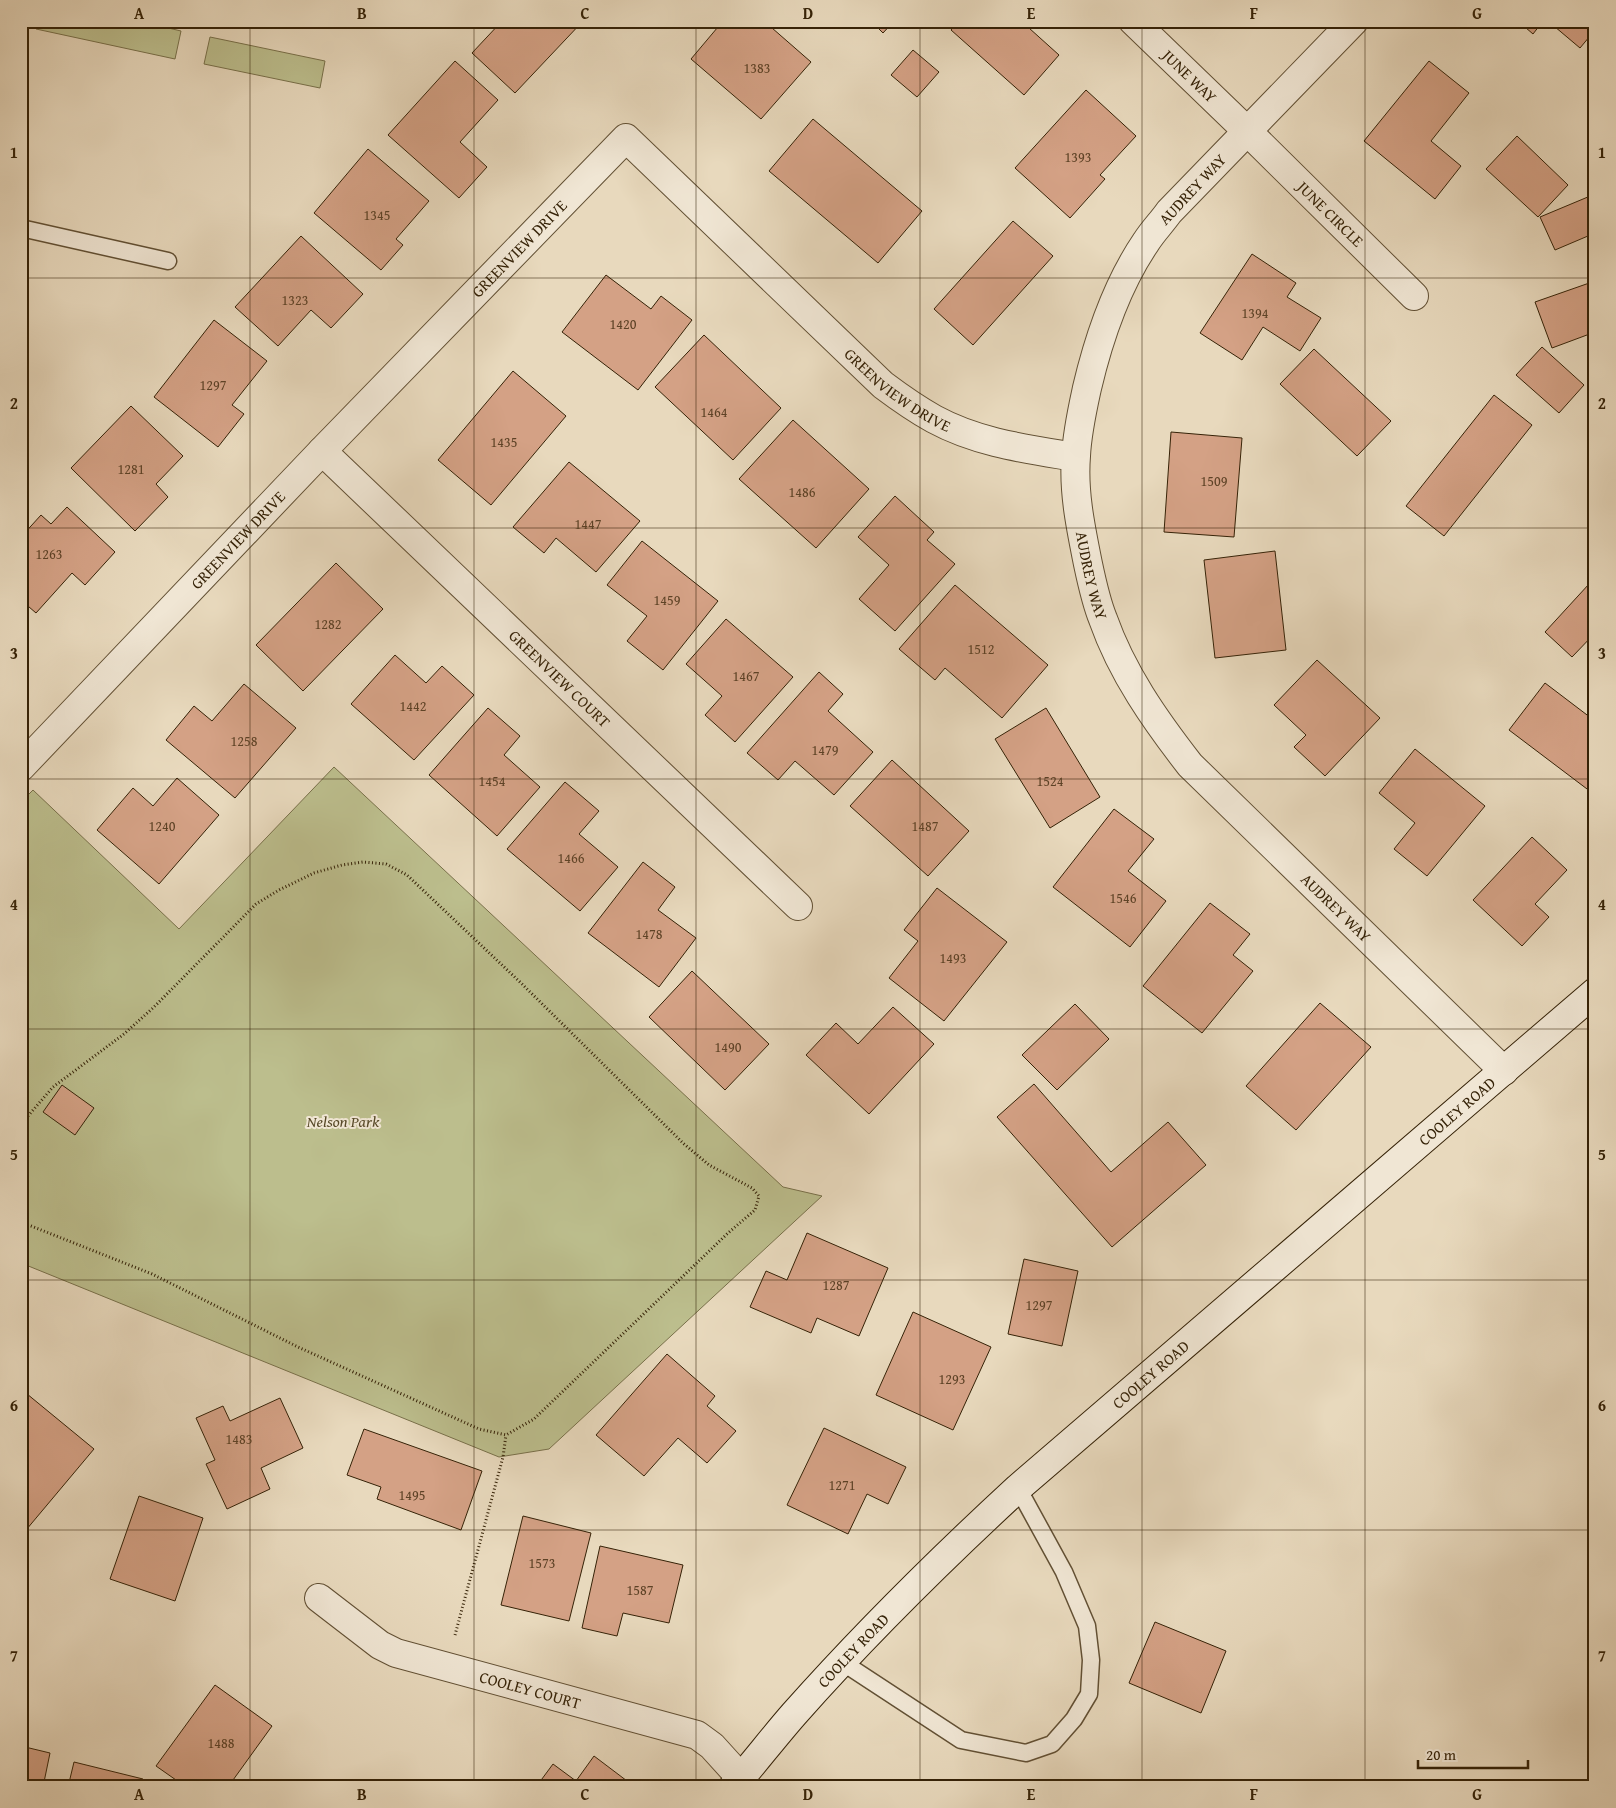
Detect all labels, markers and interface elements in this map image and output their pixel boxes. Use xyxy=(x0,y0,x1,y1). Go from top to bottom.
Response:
text: A xyxy=(134,1,145,25)
text: B xyxy=(357,1,367,25)
text: C xyxy=(580,1,590,25)
text: D xyxy=(803,1,813,25)
text: E xyxy=(1027,1,1036,25)
text: F xyxy=(1250,1,1258,25)
text: G xyxy=(1472,1,1482,25)
street label: JUNE WAY xyxy=(1156,42,1223,108)
house number: 1383 xyxy=(744,58,770,78)
text: 1 xyxy=(10,140,18,164)
text: 1 xyxy=(1598,140,1606,164)
house number: 1393 xyxy=(1065,147,1091,167)
street label: AUDREY WAY xyxy=(1153,148,1232,230)
street label: JUNE CIRCLE xyxy=(1291,174,1369,252)
street label: GREENVIEW DRIVE xyxy=(466,194,572,303)
house number: 1345 xyxy=(364,205,390,225)
house number: 1323 xyxy=(282,290,308,310)
house number: 1394 xyxy=(1242,303,1269,323)
house number: 1420 xyxy=(610,314,637,334)
street label: GREENVIEW DRIVE xyxy=(839,342,955,438)
house number: 1297 xyxy=(200,375,227,395)
text: 2 xyxy=(10,391,18,415)
text: 2 xyxy=(1598,391,1606,415)
house number: 1464 xyxy=(701,402,728,422)
house number: 1435 xyxy=(491,432,517,452)
house number: 1281 xyxy=(118,459,144,479)
house number: 1509 xyxy=(1201,471,1228,491)
house number: 1486 xyxy=(789,482,816,502)
street label: GREENVIEW DRIVE xyxy=(185,485,291,594)
house number: 1447 xyxy=(575,514,602,534)
street label: AUDREY WAY xyxy=(1070,529,1114,624)
house number: 1263 xyxy=(36,544,62,564)
house number: 1459 xyxy=(654,590,681,610)
house number: 1282 xyxy=(315,614,341,634)
street label: GREENVIEW COURT xyxy=(504,624,616,733)
house number: 1512 xyxy=(968,639,994,659)
text: 3 xyxy=(10,641,18,665)
text: 3 xyxy=(1598,641,1606,665)
house number: 1467 xyxy=(733,666,760,686)
house number: 1442 xyxy=(400,696,426,716)
house number: 1258 xyxy=(231,731,258,751)
house number: 1479 xyxy=(812,740,839,760)
house number: 1454 xyxy=(479,771,506,791)
house number: 1524 xyxy=(1037,771,1064,791)
house number: 1240 xyxy=(149,816,176,836)
house number: 1487 xyxy=(912,816,939,836)
house number: 1466 xyxy=(558,848,585,868)
street label: AUDREY WAY xyxy=(1296,867,1377,948)
house number: 1546 xyxy=(1110,888,1137,908)
text: 4 xyxy=(10,892,18,916)
text: 4 xyxy=(1598,892,1606,916)
house number: 1478 xyxy=(636,924,663,944)
house number: 1493 xyxy=(940,948,966,968)
house number: 1490 xyxy=(715,1037,742,1057)
street label: COOLEY ROAD xyxy=(1413,1071,1501,1151)
park label: Nelson Park xyxy=(306,1109,380,1133)
text: 5 xyxy=(10,1142,18,1166)
text: 5 xyxy=(1598,1142,1606,1166)
house number: 1287 xyxy=(823,1275,850,1295)
house number: 1297 xyxy=(1026,1295,1053,1315)
street label: COOLEY ROAD xyxy=(1106,1334,1194,1414)
house number: 1293 xyxy=(939,1369,965,1389)
text: 6 xyxy=(10,1393,18,1417)
text: 6 xyxy=(1598,1393,1606,1417)
house number: 1483 xyxy=(226,1429,252,1449)
house number: 1271 xyxy=(829,1475,855,1495)
house number: 1495 xyxy=(399,1485,425,1505)
house number: 1573 xyxy=(529,1553,555,1573)
house number: 1587 xyxy=(627,1580,654,1600)
street label: COOLEY ROAD xyxy=(811,1607,895,1693)
text: 7 xyxy=(10,1643,18,1667)
text: 7 xyxy=(1598,1643,1606,1667)
street label: COOLEY COURT xyxy=(477,1664,584,1715)
house number: 1488 xyxy=(208,1733,235,1753)
scale bar xyxy=(1418,1738,1528,1770)
text: 20 m xyxy=(1426,1744,1457,1765)
text: A xyxy=(134,1782,145,1806)
text: B xyxy=(357,1782,367,1806)
text: C xyxy=(580,1782,590,1806)
text: D xyxy=(803,1782,813,1806)
text: E xyxy=(1027,1782,1036,1806)
text: F xyxy=(1250,1782,1258,1806)
text: G xyxy=(1472,1782,1482,1806)

